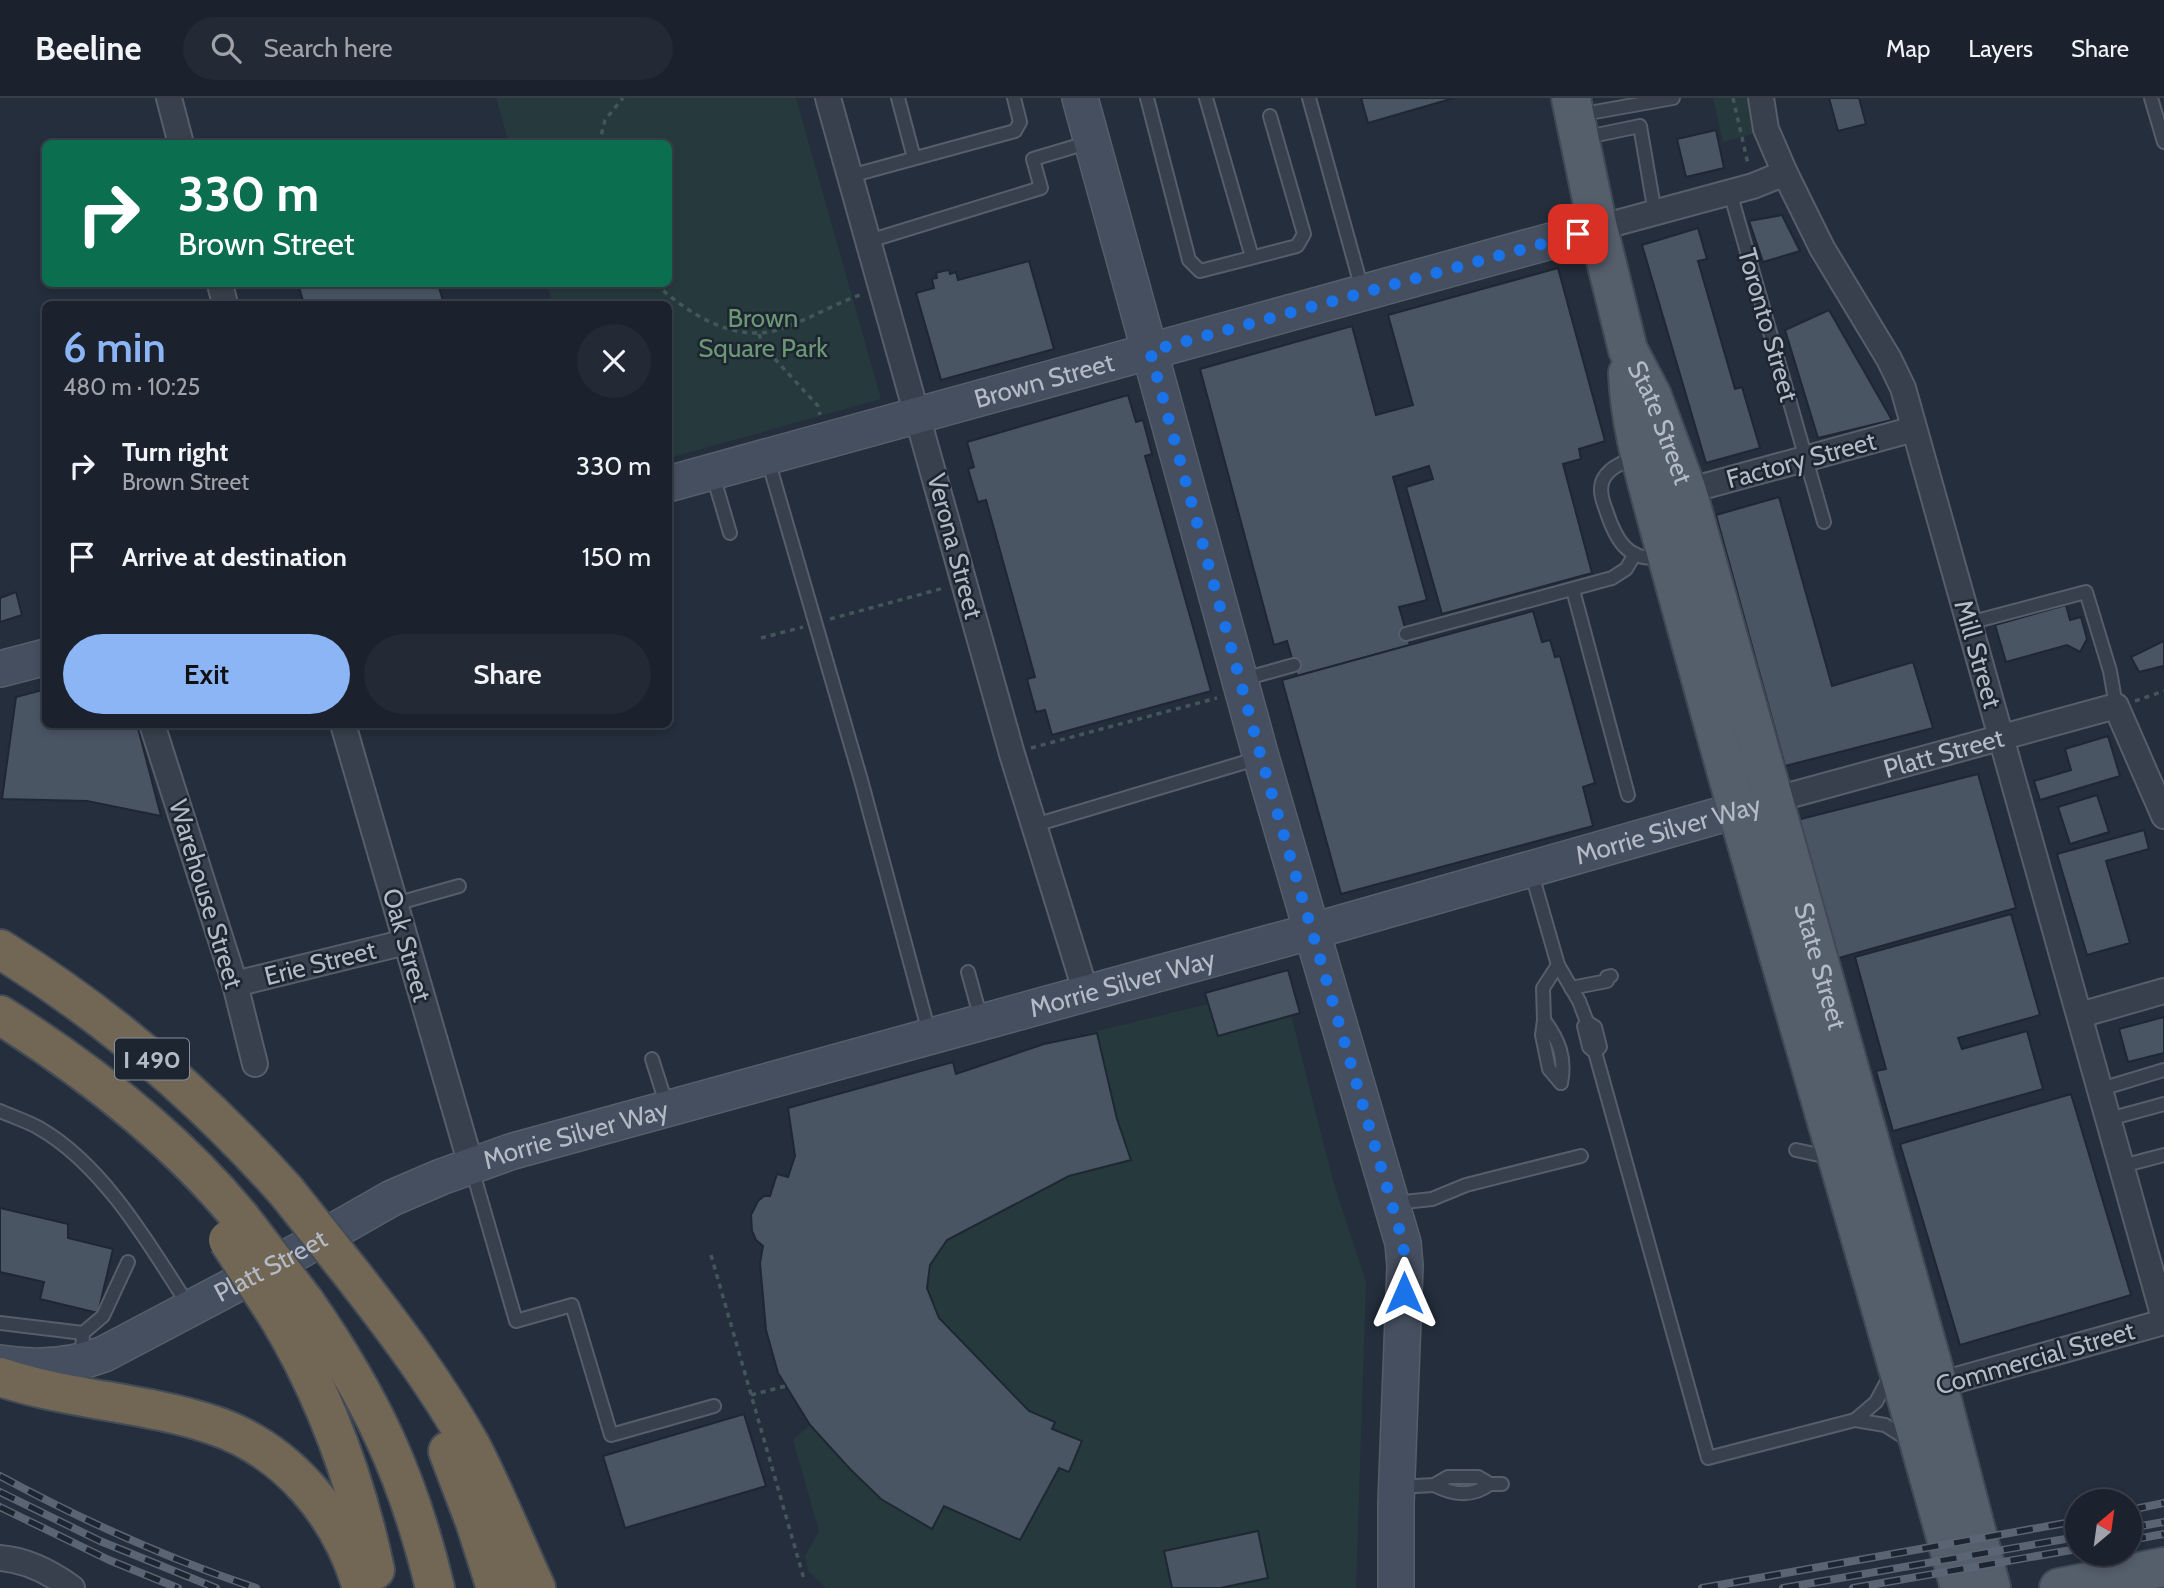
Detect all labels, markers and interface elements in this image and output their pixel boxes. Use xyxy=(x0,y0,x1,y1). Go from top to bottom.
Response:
search box xyxy=(183,17,673,80)
text: Beeline xyxy=(35,28,141,68)
icon: search xyxy=(207,29,245,67)
text: Search here xyxy=(263,32,393,64)
text: Map xyxy=(1886,34,1930,63)
text: Layers xyxy=(1968,34,2033,63)
text: Share xyxy=(2071,34,2129,63)
text: 330 m xyxy=(178,164,319,223)
icon: right xyxy=(63,168,154,259)
pin xyxy=(1548,204,1608,264)
icon: arrive xyxy=(1559,215,1597,253)
text: Brown Street xyxy=(178,224,355,263)
street label: Toronto Street xyxy=(1731,245,1805,406)
park label: Brown Square Park xyxy=(698,302,828,364)
text: 6 min xyxy=(63,321,166,373)
button: close xyxy=(577,324,651,398)
street label: Brown Street xyxy=(971,346,1118,415)
street label: State Street xyxy=(1620,355,1699,489)
text: 480 m · 10:25 xyxy=(63,373,200,401)
street label: Factory Street xyxy=(1723,425,1879,495)
text: Turn right xyxy=(122,436,228,468)
icon: right xyxy=(63,447,101,485)
text: 330 m xyxy=(576,450,651,482)
text: Brown Street xyxy=(122,468,249,496)
street label: Verona Street xyxy=(920,470,990,623)
icon: arrive xyxy=(63,538,101,576)
text: Arrive at destination xyxy=(122,541,347,573)
text: 150 m xyxy=(582,541,651,573)
street label: Mill Street xyxy=(1947,596,2009,712)
button: Exit xyxy=(63,634,350,714)
button: Share xyxy=(364,634,651,714)
street label: Platt Street xyxy=(1880,721,2008,785)
street label: Morrie Silver Way xyxy=(1572,788,1765,871)
street label: Warehouse Street xyxy=(162,796,250,993)
street label: Oak Street xyxy=(376,885,439,1006)
street label: State Street xyxy=(1787,899,1853,1033)
street label: Erie Street xyxy=(261,934,379,992)
street label: Morrie Silver Way xyxy=(1026,943,1219,1024)
road number: I 490 xyxy=(115,1038,189,1079)
street label: Morrie Silver Way xyxy=(479,1093,672,1176)
street label: Platt Street xyxy=(209,1222,333,1309)
position arrow xyxy=(1367,1256,1441,1330)
street label: Commercial Street xyxy=(1932,1314,2138,1402)
north arrow xyxy=(2065,1489,2142,1566)
map controls xyxy=(2065,1489,2142,1566)

